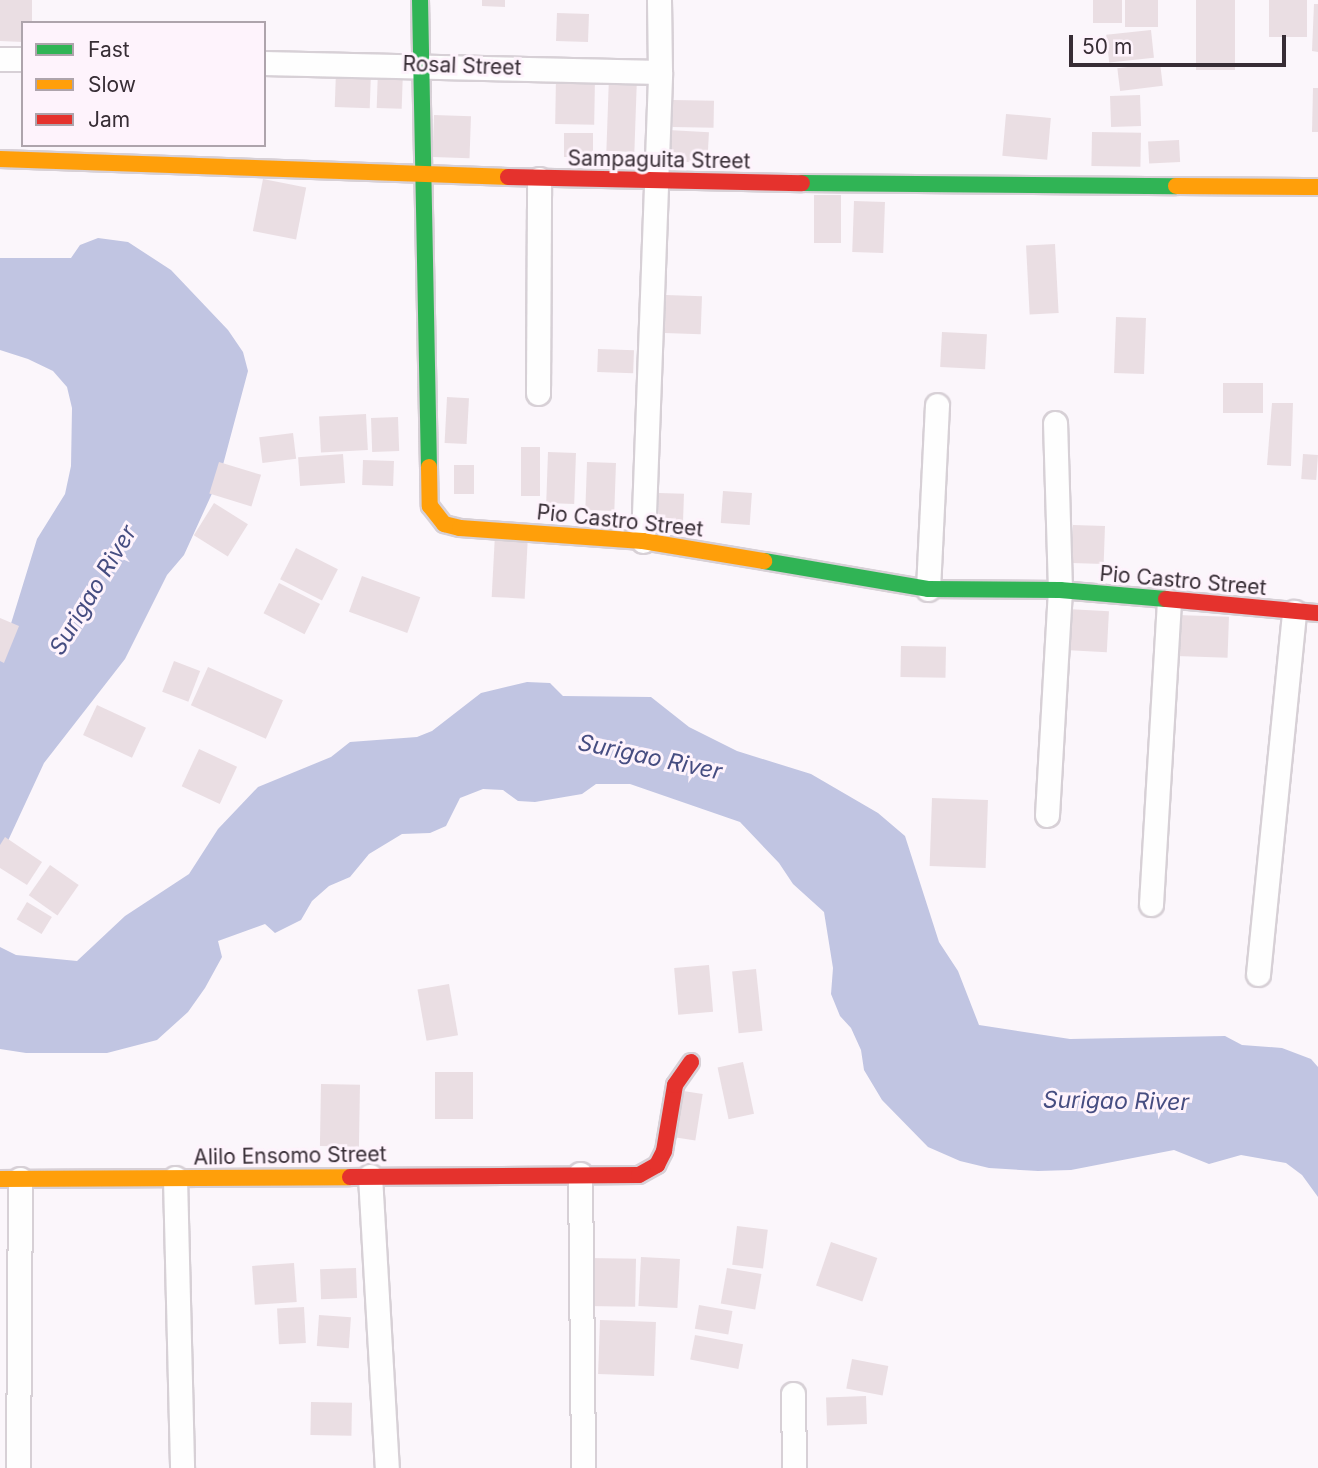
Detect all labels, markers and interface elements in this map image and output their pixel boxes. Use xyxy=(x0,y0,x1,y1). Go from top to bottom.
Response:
legend xyxy=(21,21,266,147)
scale bar xyxy=(1073,21,1290,65)
text: 50 m xyxy=(1082,34,1132,59)
text: Fast xyxy=(88,37,130,62)
street label: Rosal Street xyxy=(402,51,522,81)
text: Slow xyxy=(88,72,136,97)
text: Jam xyxy=(88,107,130,132)
street label: Sampaguita Street xyxy=(567,146,751,174)
street label: Pio Castro Street xyxy=(535,500,705,542)
water label: Surigao River xyxy=(44,520,142,660)
street label: Pio Castro Street xyxy=(1099,561,1267,601)
water label: Surigao River xyxy=(576,728,724,786)
water label: Surigao River xyxy=(1043,1086,1189,1116)
street label: Alilo Ensomo Street xyxy=(193,1142,387,1170)

